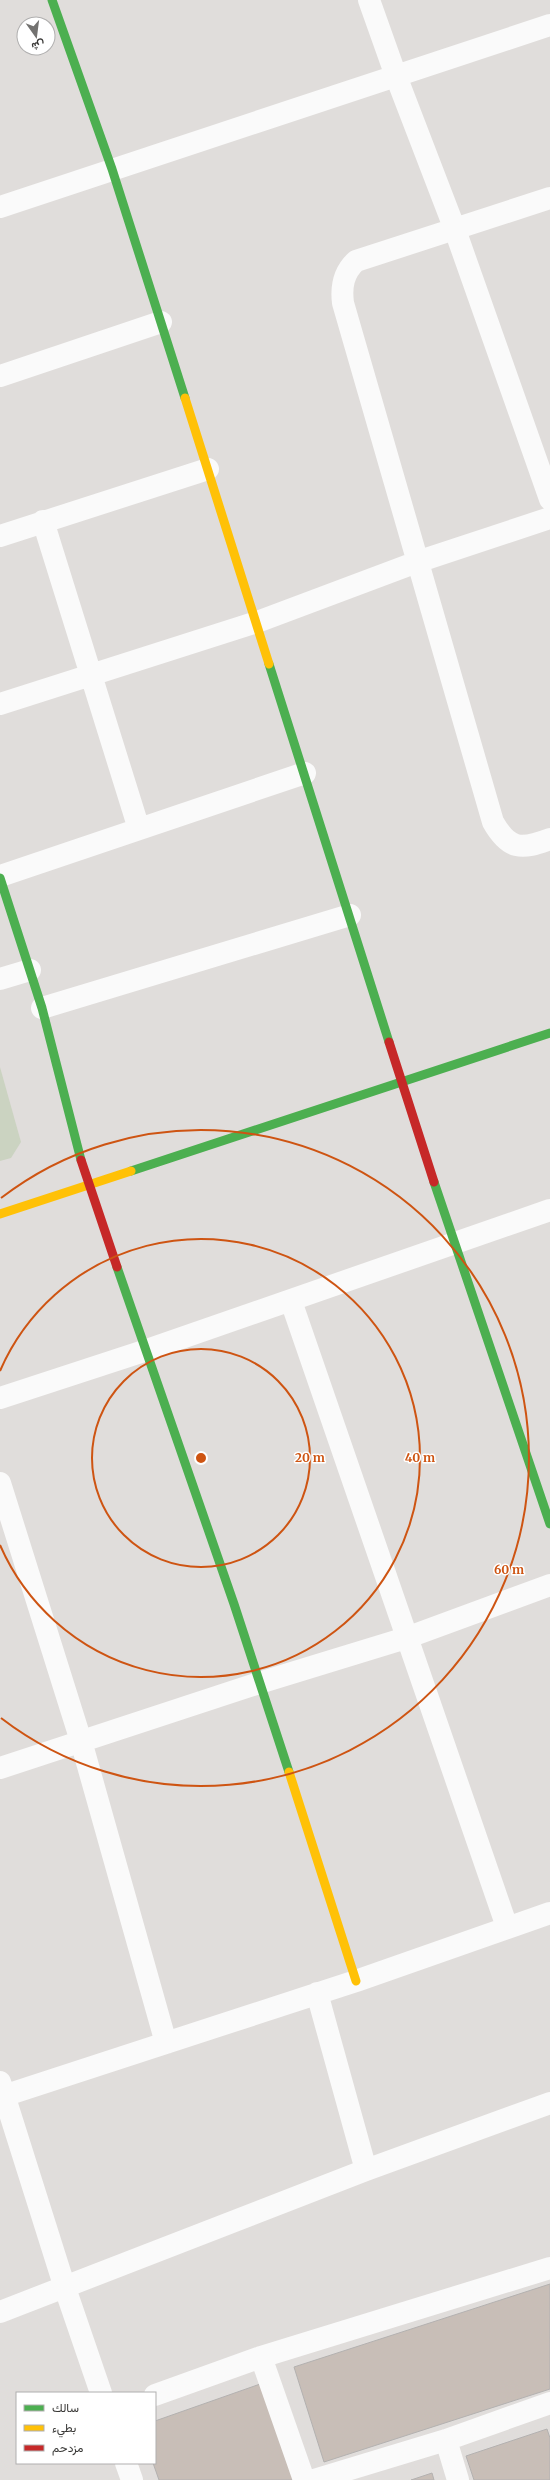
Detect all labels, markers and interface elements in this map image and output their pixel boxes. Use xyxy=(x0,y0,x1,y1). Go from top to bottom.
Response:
north arrow xyxy=(16,16,56,56)
text: ش xyxy=(30,37,47,54)
text: 20 m xyxy=(295,1450,325,1465)
text: 40 m xyxy=(405,1450,435,1465)
centre of rings xyxy=(194,1451,208,1465)
text: 60 m xyxy=(494,1562,524,1577)
legend xyxy=(16,2392,156,2464)
text: سالك xyxy=(52,2400,79,2415)
text: بطيء xyxy=(52,2420,76,2438)
text: مزدحم xyxy=(52,2440,83,2456)

